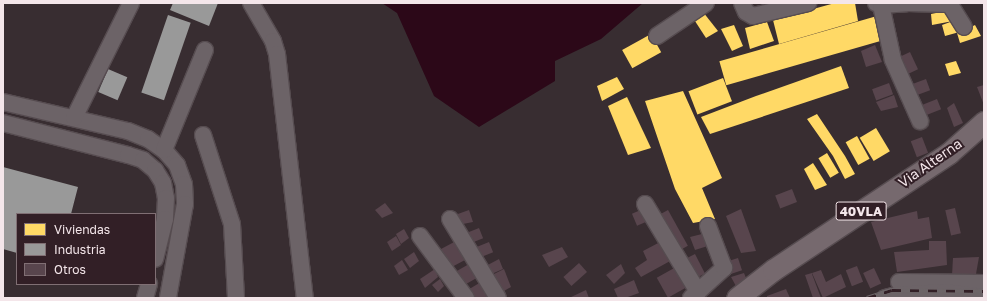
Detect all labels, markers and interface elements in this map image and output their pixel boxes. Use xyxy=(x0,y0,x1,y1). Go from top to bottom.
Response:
street label: Via Alterna xyxy=(895,135,965,191)
road number: 40VLA xyxy=(835,200,887,222)
legend xyxy=(16,213,156,285)
text: Viviendas xyxy=(54,222,110,237)
text: Industria xyxy=(54,242,106,257)
text: Otros xyxy=(54,262,86,277)

